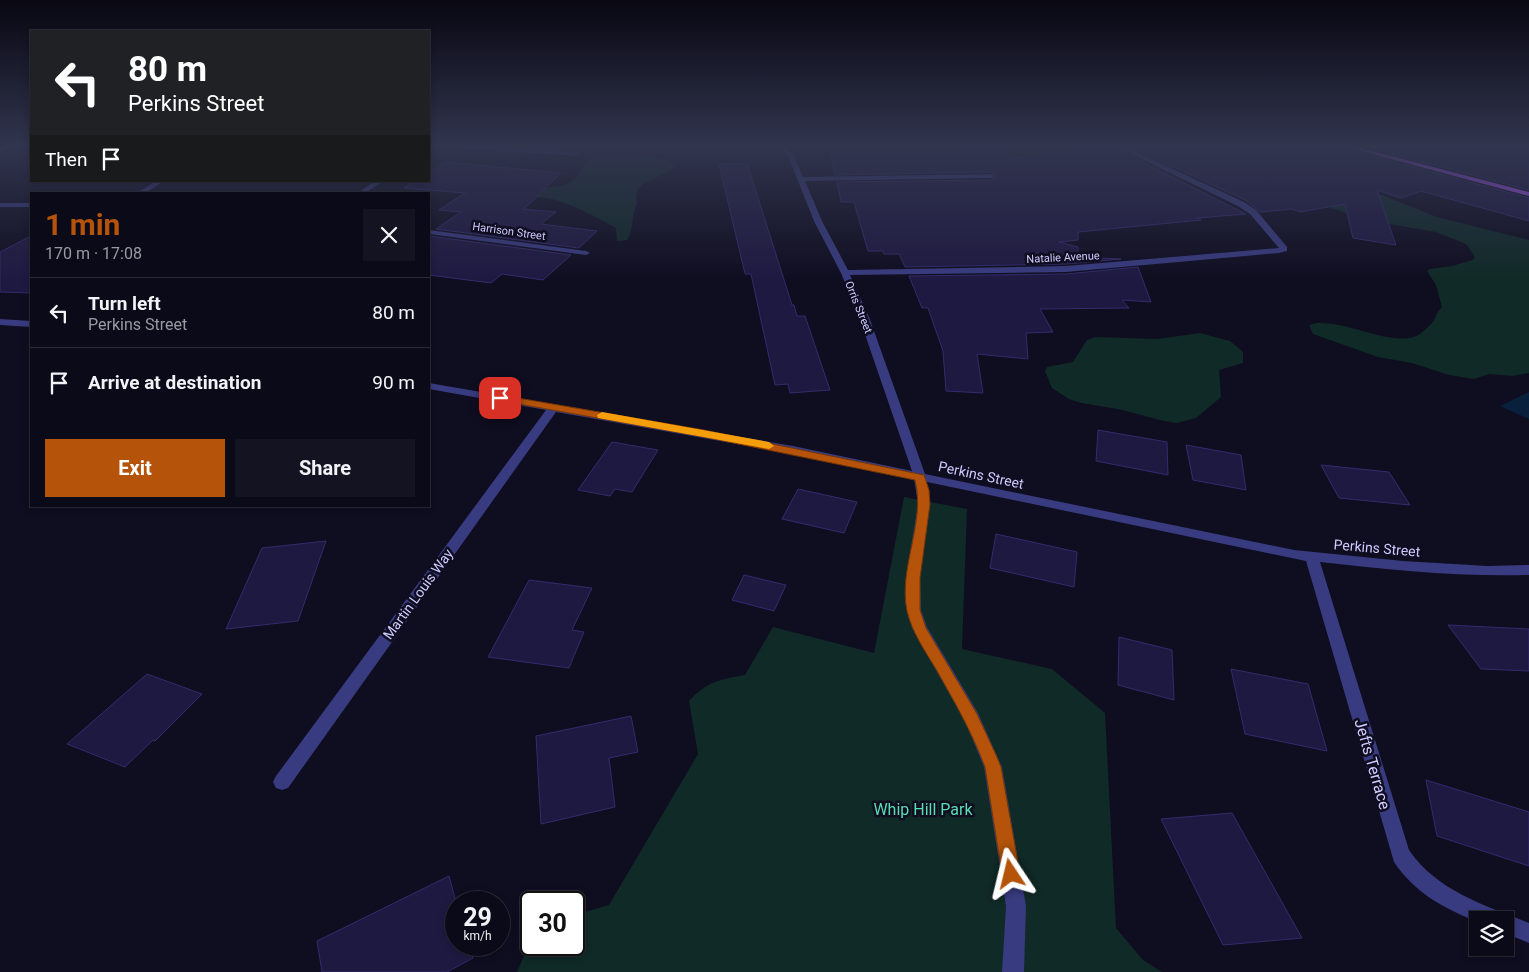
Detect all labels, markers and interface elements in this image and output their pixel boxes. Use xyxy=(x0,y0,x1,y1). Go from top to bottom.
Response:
text: 80 m xyxy=(128,49,207,90)
icon: left xyxy=(45,50,110,115)
text: Perkins Street xyxy=(128,91,264,116)
icon: arrive xyxy=(97,145,125,173)
text: Then xyxy=(45,148,87,171)
text: 1 min xyxy=(45,207,120,242)
button: close xyxy=(363,209,415,261)
street label: Harrison Street xyxy=(472,220,547,243)
text: 170 m · 17:08 xyxy=(45,244,142,263)
street label: Natalie Avenue xyxy=(1026,249,1100,266)
street label: Orris Street xyxy=(842,279,875,336)
text: Turn left xyxy=(88,292,161,315)
icon: left xyxy=(45,299,73,327)
text: 80 m xyxy=(372,301,415,324)
text: Perkins Street xyxy=(88,315,187,334)
icon: arrive xyxy=(45,369,73,397)
text: Arrive at destination xyxy=(88,371,261,394)
text: 90 m xyxy=(372,371,415,394)
pin xyxy=(479,377,521,419)
icon: arrive xyxy=(486,384,514,412)
button: Exit xyxy=(45,439,225,497)
button: Share xyxy=(235,439,415,497)
street label: Perkins Street xyxy=(937,458,1026,492)
street label: Perkins Street xyxy=(1333,536,1421,560)
street label: Martin Louis Way xyxy=(380,545,456,642)
street label: Jefts Terrace xyxy=(1351,717,1395,812)
park label: Whip Hill Park xyxy=(873,800,973,819)
position arrow xyxy=(984,847,1036,899)
speed limit sign: 30 xyxy=(520,891,585,956)
text: 29 xyxy=(463,903,492,932)
map controls xyxy=(1469,911,1514,956)
button: layers xyxy=(1469,911,1514,956)
text: km/h xyxy=(463,929,492,943)

